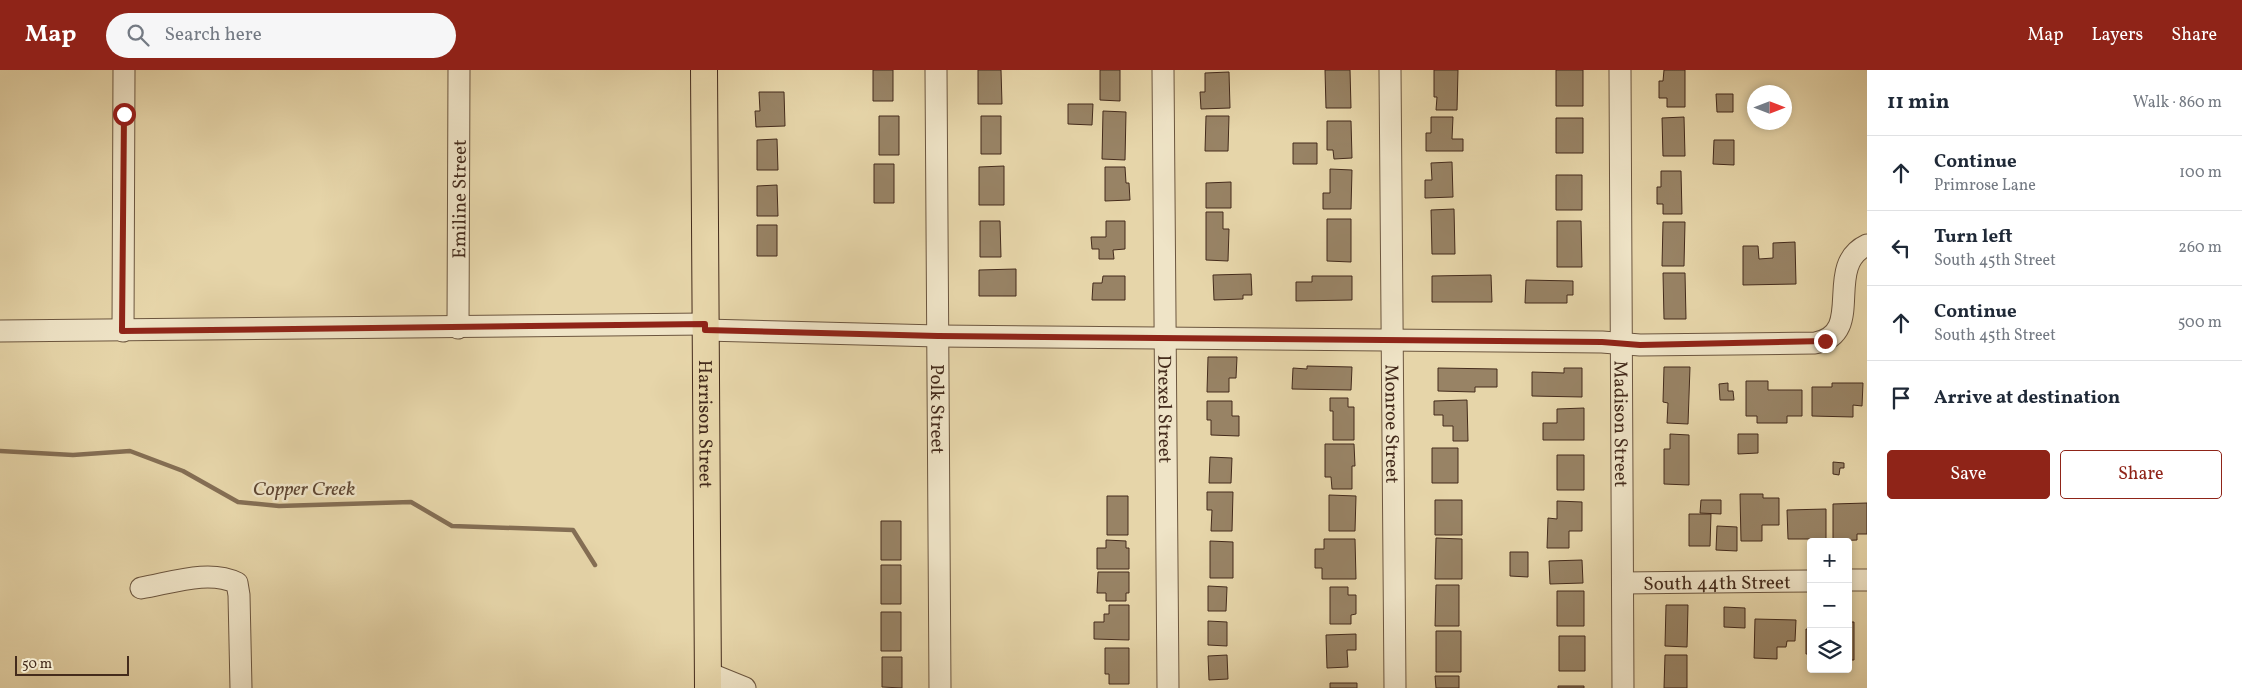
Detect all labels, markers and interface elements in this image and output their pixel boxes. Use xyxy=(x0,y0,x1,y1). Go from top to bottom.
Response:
search box xyxy=(106,13,456,58)
text: Map xyxy=(25,18,76,52)
icon: search xyxy=(124,21,152,49)
text: Search here xyxy=(164,22,262,48)
text: Map xyxy=(2027,23,2063,48)
text: Layers xyxy=(2091,23,2143,48)
text: Share xyxy=(2171,23,2217,48)
north arrow xyxy=(1747,85,1792,130)
text: 11 min xyxy=(1887,88,1950,117)
text: Walk · 860 m xyxy=(2133,92,2222,114)
route start xyxy=(113,103,136,126)
street label: Emiline Street xyxy=(447,139,474,259)
text: Continue xyxy=(1934,149,2017,175)
icon: ahead xyxy=(1887,159,1915,187)
text: 100 m xyxy=(2179,162,2222,184)
text: Primrose Lane xyxy=(1934,175,2036,197)
text: Turn left xyxy=(1934,224,2013,250)
icon: left xyxy=(1887,234,1915,262)
text: 260 m xyxy=(2178,237,2222,259)
text: South 45th Street xyxy=(1934,250,2056,272)
text: Continue xyxy=(1934,299,2017,325)
icon: ahead xyxy=(1887,309,1915,337)
text: 500 m xyxy=(2178,312,2222,334)
text: South 45th Street xyxy=(1934,325,2056,347)
route end xyxy=(1814,330,1837,353)
street label: Drexel Street xyxy=(1150,355,1177,464)
street label: Harrison Street xyxy=(691,360,718,489)
street label: Madison Street xyxy=(1606,361,1633,488)
street label: Polk Street xyxy=(923,364,949,455)
street label: Monroe Street xyxy=(1377,364,1404,484)
icon: arrive xyxy=(1887,384,1915,412)
text: Arrive at destination xyxy=(1934,385,2120,411)
button: Save xyxy=(1887,450,2050,499)
button: Share xyxy=(2060,450,2222,499)
water label: Copper Creek xyxy=(253,476,355,504)
map controls xyxy=(1807,538,1852,673)
button: + xyxy=(1807,538,1852,583)
street label: South 44th Street xyxy=(1643,570,1791,598)
button: − xyxy=(1807,583,1852,628)
button: layers xyxy=(1807,628,1852,673)
scale bar xyxy=(15,653,129,676)
text: 50 m xyxy=(22,655,52,674)

